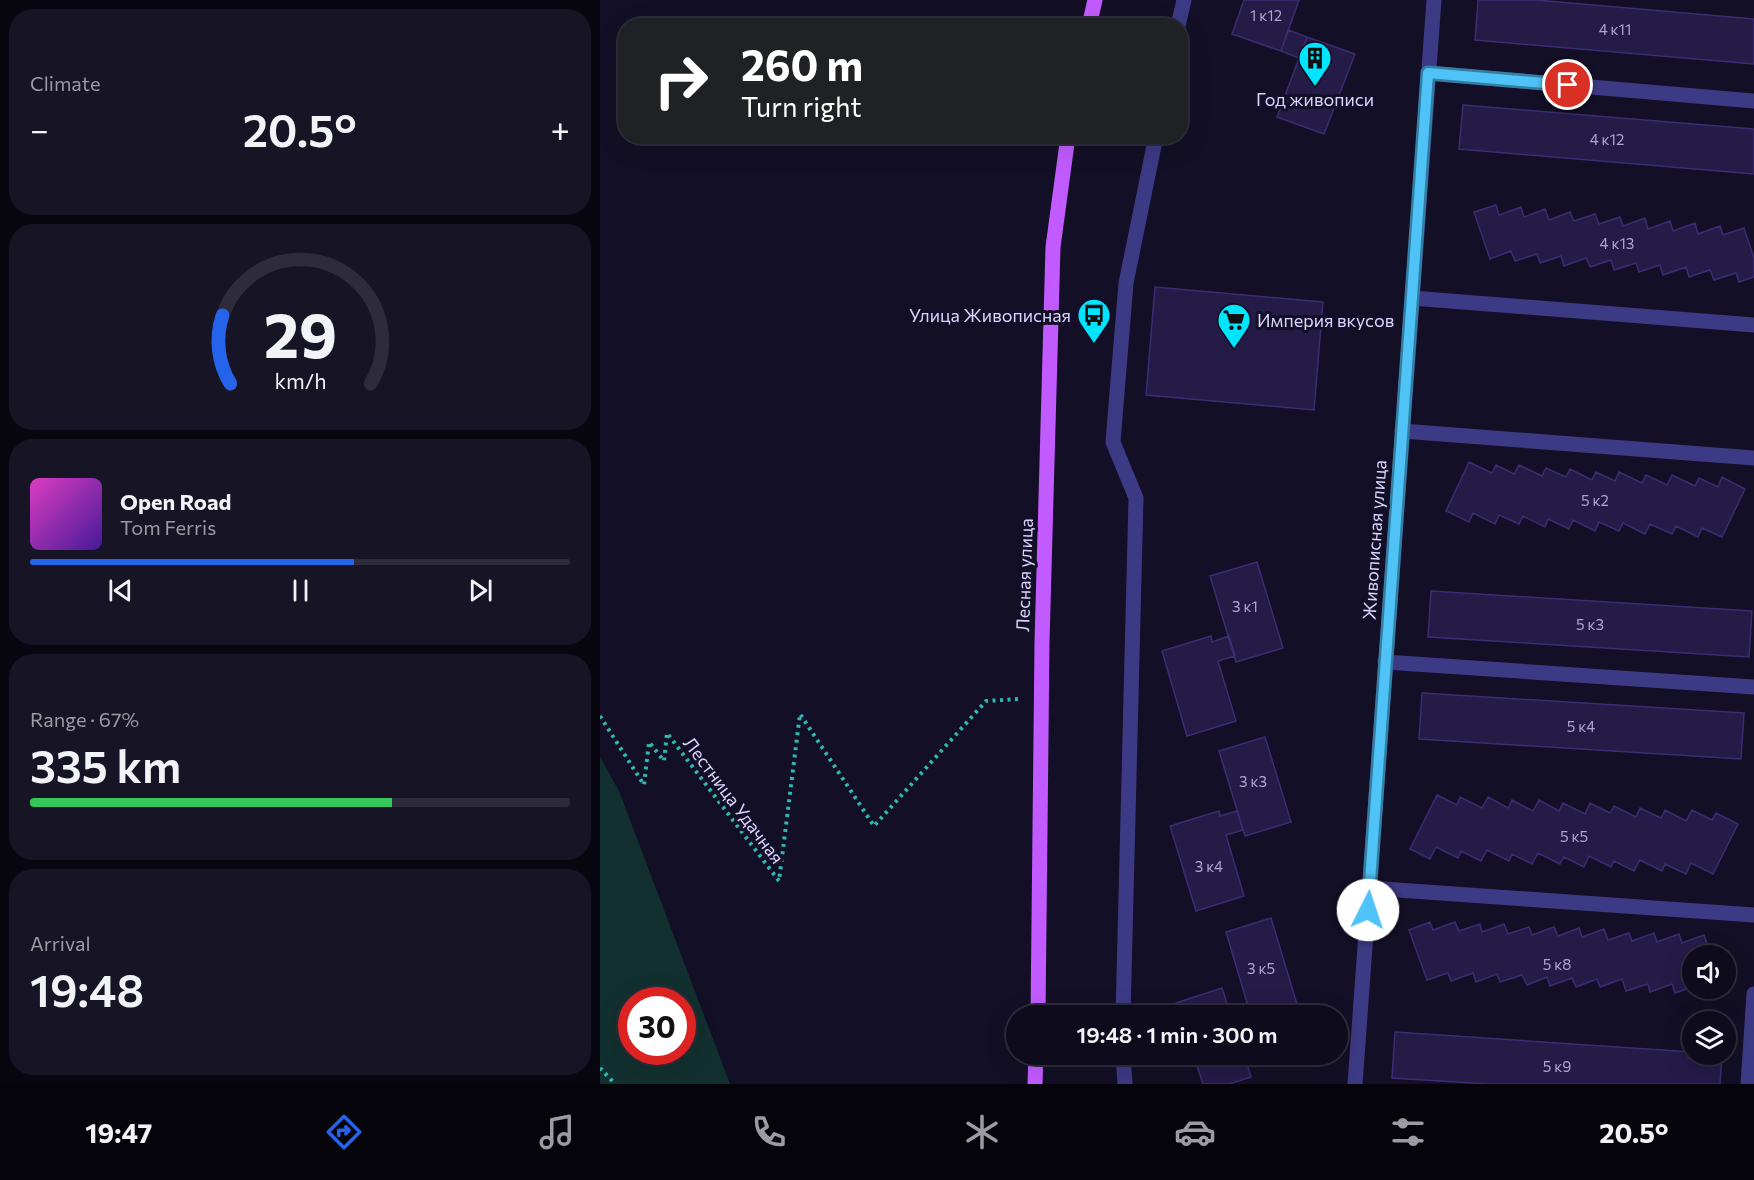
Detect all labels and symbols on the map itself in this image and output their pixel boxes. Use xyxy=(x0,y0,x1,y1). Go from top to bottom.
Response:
house number: 1 к12 xyxy=(1250,6,1282,24)
house number: 4 к11 xyxy=(1599,20,1631,38)
building icon: Год живописи xyxy=(1297,40,1333,87)
pin xyxy=(1542,59,1593,110)
place label: Год живописи xyxy=(1256,88,1374,110)
house number: 4 к12 xyxy=(1590,130,1624,148)
house number: 4 к13 xyxy=(1600,234,1634,252)
bus stop icon: Улица Живописная xyxy=(1076,297,1112,344)
supermarket icon: Империя вкусов xyxy=(1216,302,1252,349)
place label: Улица Живописная xyxy=(909,304,1071,326)
place label: Империя вкусов xyxy=(1257,309,1394,331)
street label: Живописная улица xyxy=(1357,459,1391,621)
house number: 5 к2 xyxy=(1581,491,1609,509)
street label: Лесная улица xyxy=(1011,518,1037,632)
house number: 3 к1 xyxy=(1232,597,1258,615)
house number: 5 к3 xyxy=(1576,615,1604,633)
house number: 5 к4 xyxy=(1567,717,1595,735)
street label: Лестница Удачная xyxy=(679,732,789,868)
house number: 3 к3 xyxy=(1239,772,1267,790)
house number: 5 к5 xyxy=(1560,827,1588,845)
house number: 3 к4 xyxy=(1195,857,1223,875)
position arrow xyxy=(1336,878,1400,942)
house number: 5 к8 xyxy=(1543,955,1571,973)
house number: 3 к5 xyxy=(1247,959,1275,977)
speed limit sign: 30 xyxy=(618,987,696,1065)
house number: 5 к9 xyxy=(1543,1057,1571,1075)

